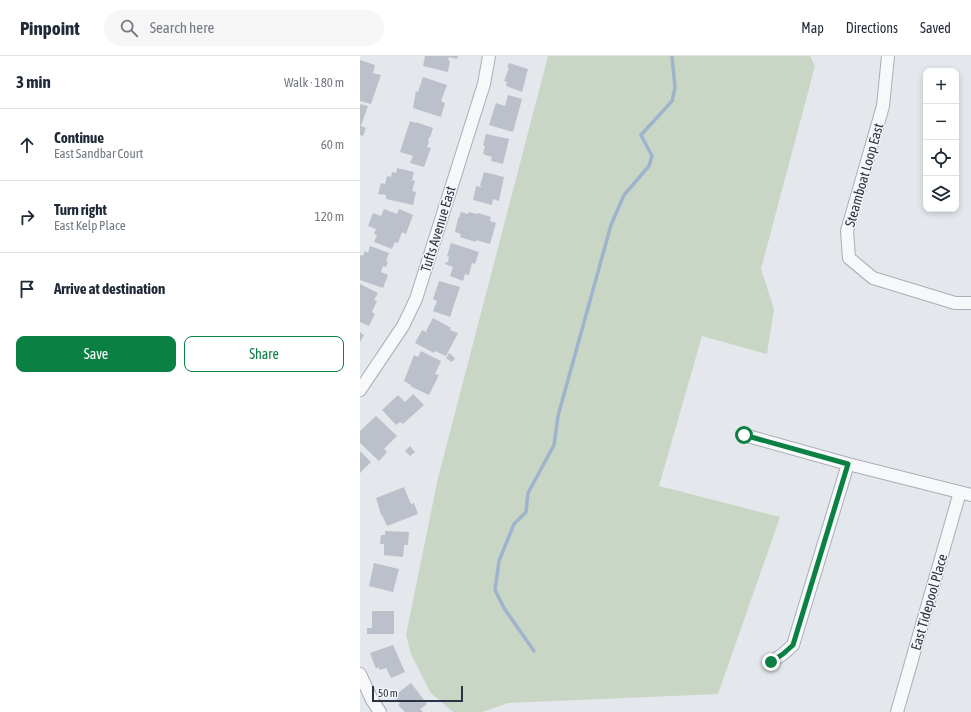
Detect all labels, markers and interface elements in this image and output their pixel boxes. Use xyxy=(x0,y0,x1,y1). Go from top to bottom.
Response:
search box xyxy=(104,10,384,46)
text: Pinpoint xyxy=(20,17,80,39)
icon: search xyxy=(118,17,140,39)
text: Search here xyxy=(150,19,214,36)
text: Map xyxy=(801,20,824,36)
text: Directions xyxy=(846,20,898,36)
text: Saved xyxy=(920,20,951,36)
map controls xyxy=(923,68,959,212)
button: + xyxy=(923,68,959,104)
text: 3 min xyxy=(16,72,51,92)
text: Walk · 180 m xyxy=(284,75,344,90)
button: − xyxy=(923,104,959,140)
street label: Steamboat Loop East xyxy=(842,121,886,229)
text: Continue xyxy=(54,129,104,146)
icon: ahead xyxy=(16,134,38,156)
text: 60 m xyxy=(321,137,344,152)
button: locate xyxy=(923,140,959,176)
text: East Sandbar Court xyxy=(54,146,143,161)
button: layers xyxy=(923,176,959,212)
street label: Tufts Avenue East xyxy=(417,184,459,274)
text: Turn right xyxy=(54,201,107,218)
icon: right xyxy=(16,206,38,228)
text: 120 m xyxy=(315,209,344,224)
text: East Kelp Place xyxy=(54,218,126,233)
icon: arrive xyxy=(16,278,38,300)
text: Arrive at destination xyxy=(54,280,165,297)
button: Save xyxy=(16,336,176,372)
button: Share xyxy=(184,336,344,372)
route start xyxy=(735,426,753,444)
street label: East Tidepool Place xyxy=(908,552,950,652)
route end xyxy=(762,653,780,671)
scale bar xyxy=(372,684,463,703)
text: 50 m xyxy=(378,687,398,699)

